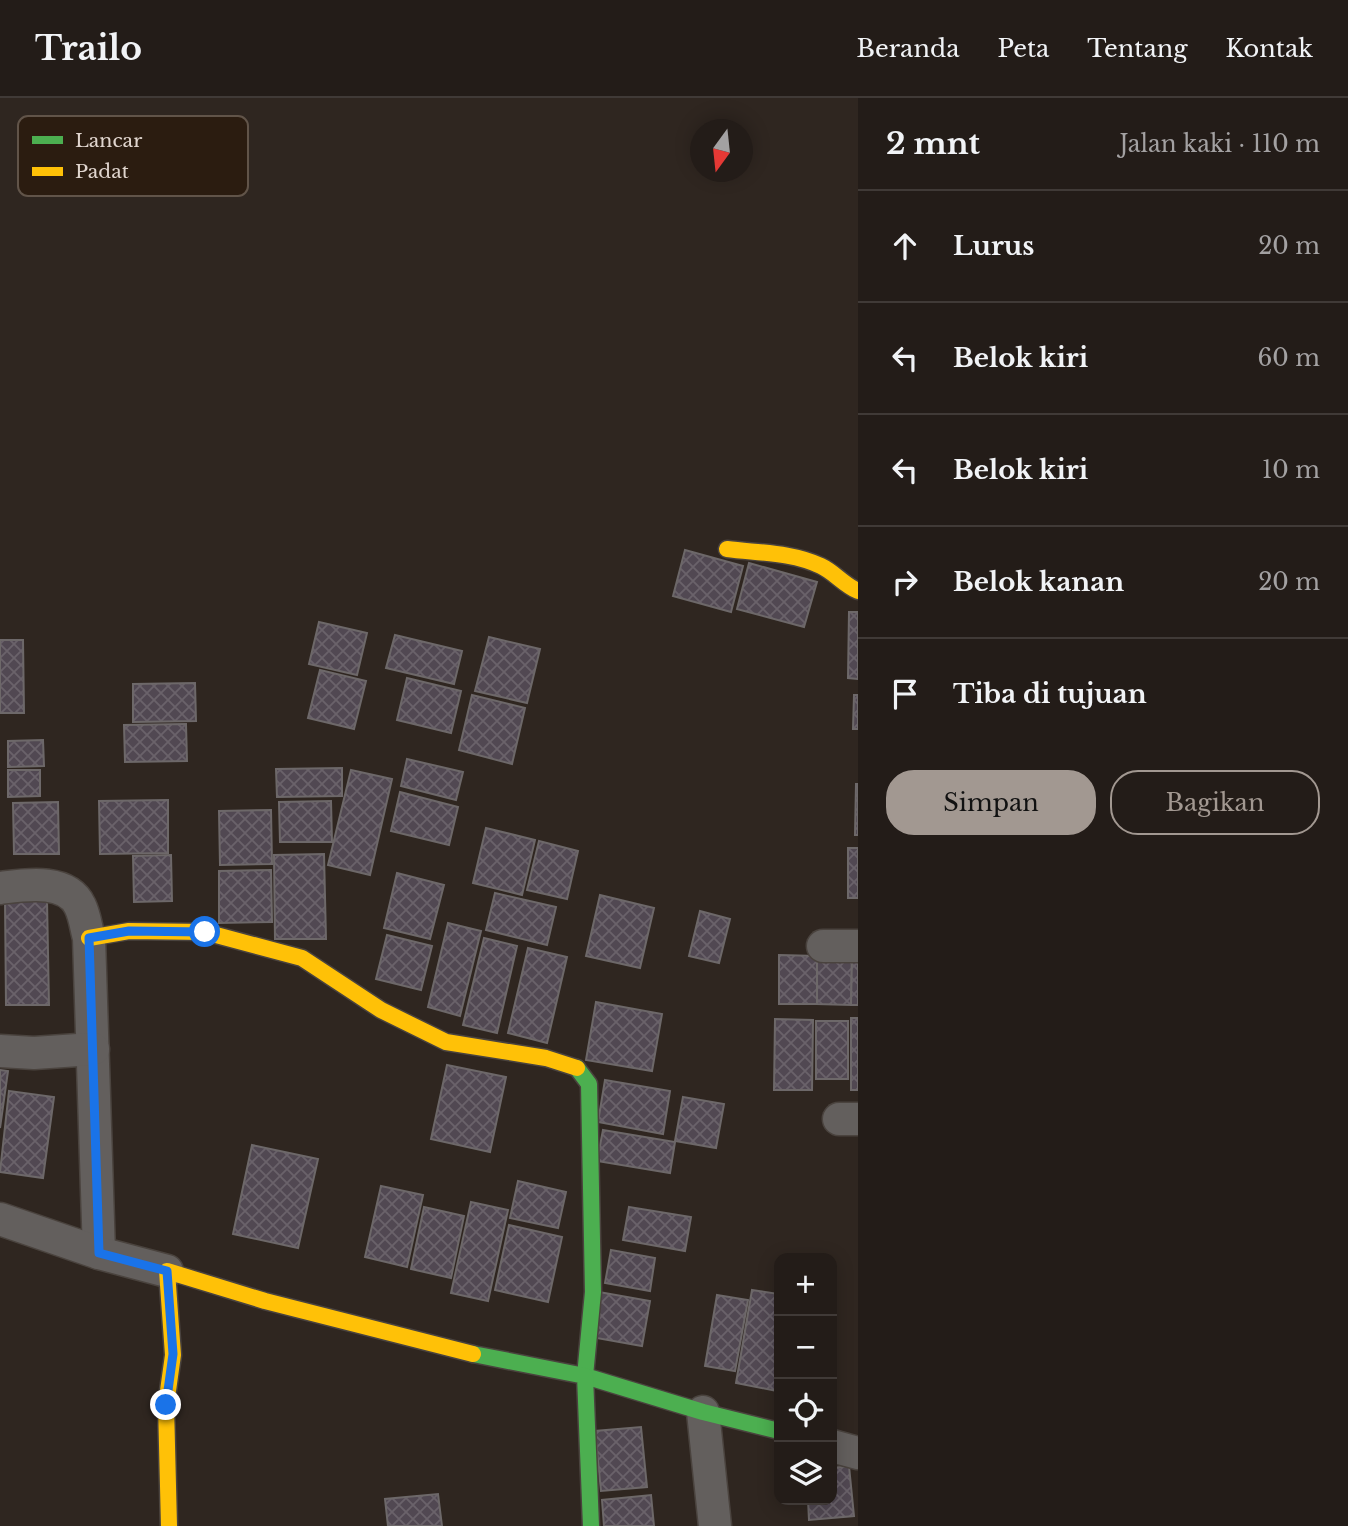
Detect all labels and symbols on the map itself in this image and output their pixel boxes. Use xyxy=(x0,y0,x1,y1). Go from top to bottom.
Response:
legend xyxy=(18,116,248,196)
north arrow xyxy=(690,119,753,182)
text: Lancar xyxy=(75,129,142,152)
text: Padat xyxy=(75,160,130,183)
route start xyxy=(189,916,220,947)
route end xyxy=(150,1389,181,1420)

